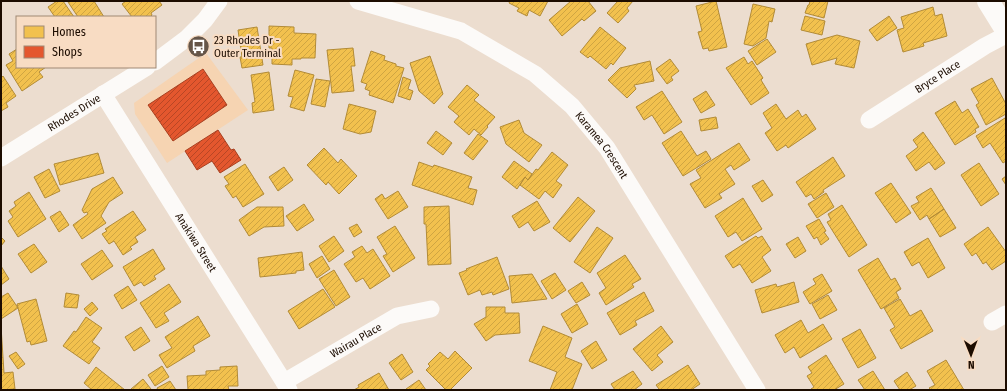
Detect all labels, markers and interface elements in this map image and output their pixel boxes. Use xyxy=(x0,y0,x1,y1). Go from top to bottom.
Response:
legend xyxy=(16,16,156,68)
text: Homes xyxy=(52,25,86,39)
bus stop icon: 23 Rhodes Dr - Outer Terminal xyxy=(185,33,211,59)
place label: 23 Rhodes Dr - Outer Terminal xyxy=(214,34,281,60)
text: Shops xyxy=(52,45,82,59)
street label: Bryce Place xyxy=(912,57,962,96)
street label: Rhodes Drive xyxy=(45,91,103,134)
street label: Karamea Crescent xyxy=(573,109,631,181)
street label: Anakiwa Street xyxy=(173,210,220,274)
street label: Wairau Place xyxy=(328,320,384,360)
north arrow xyxy=(951,335,991,375)
text: N xyxy=(968,358,975,371)

